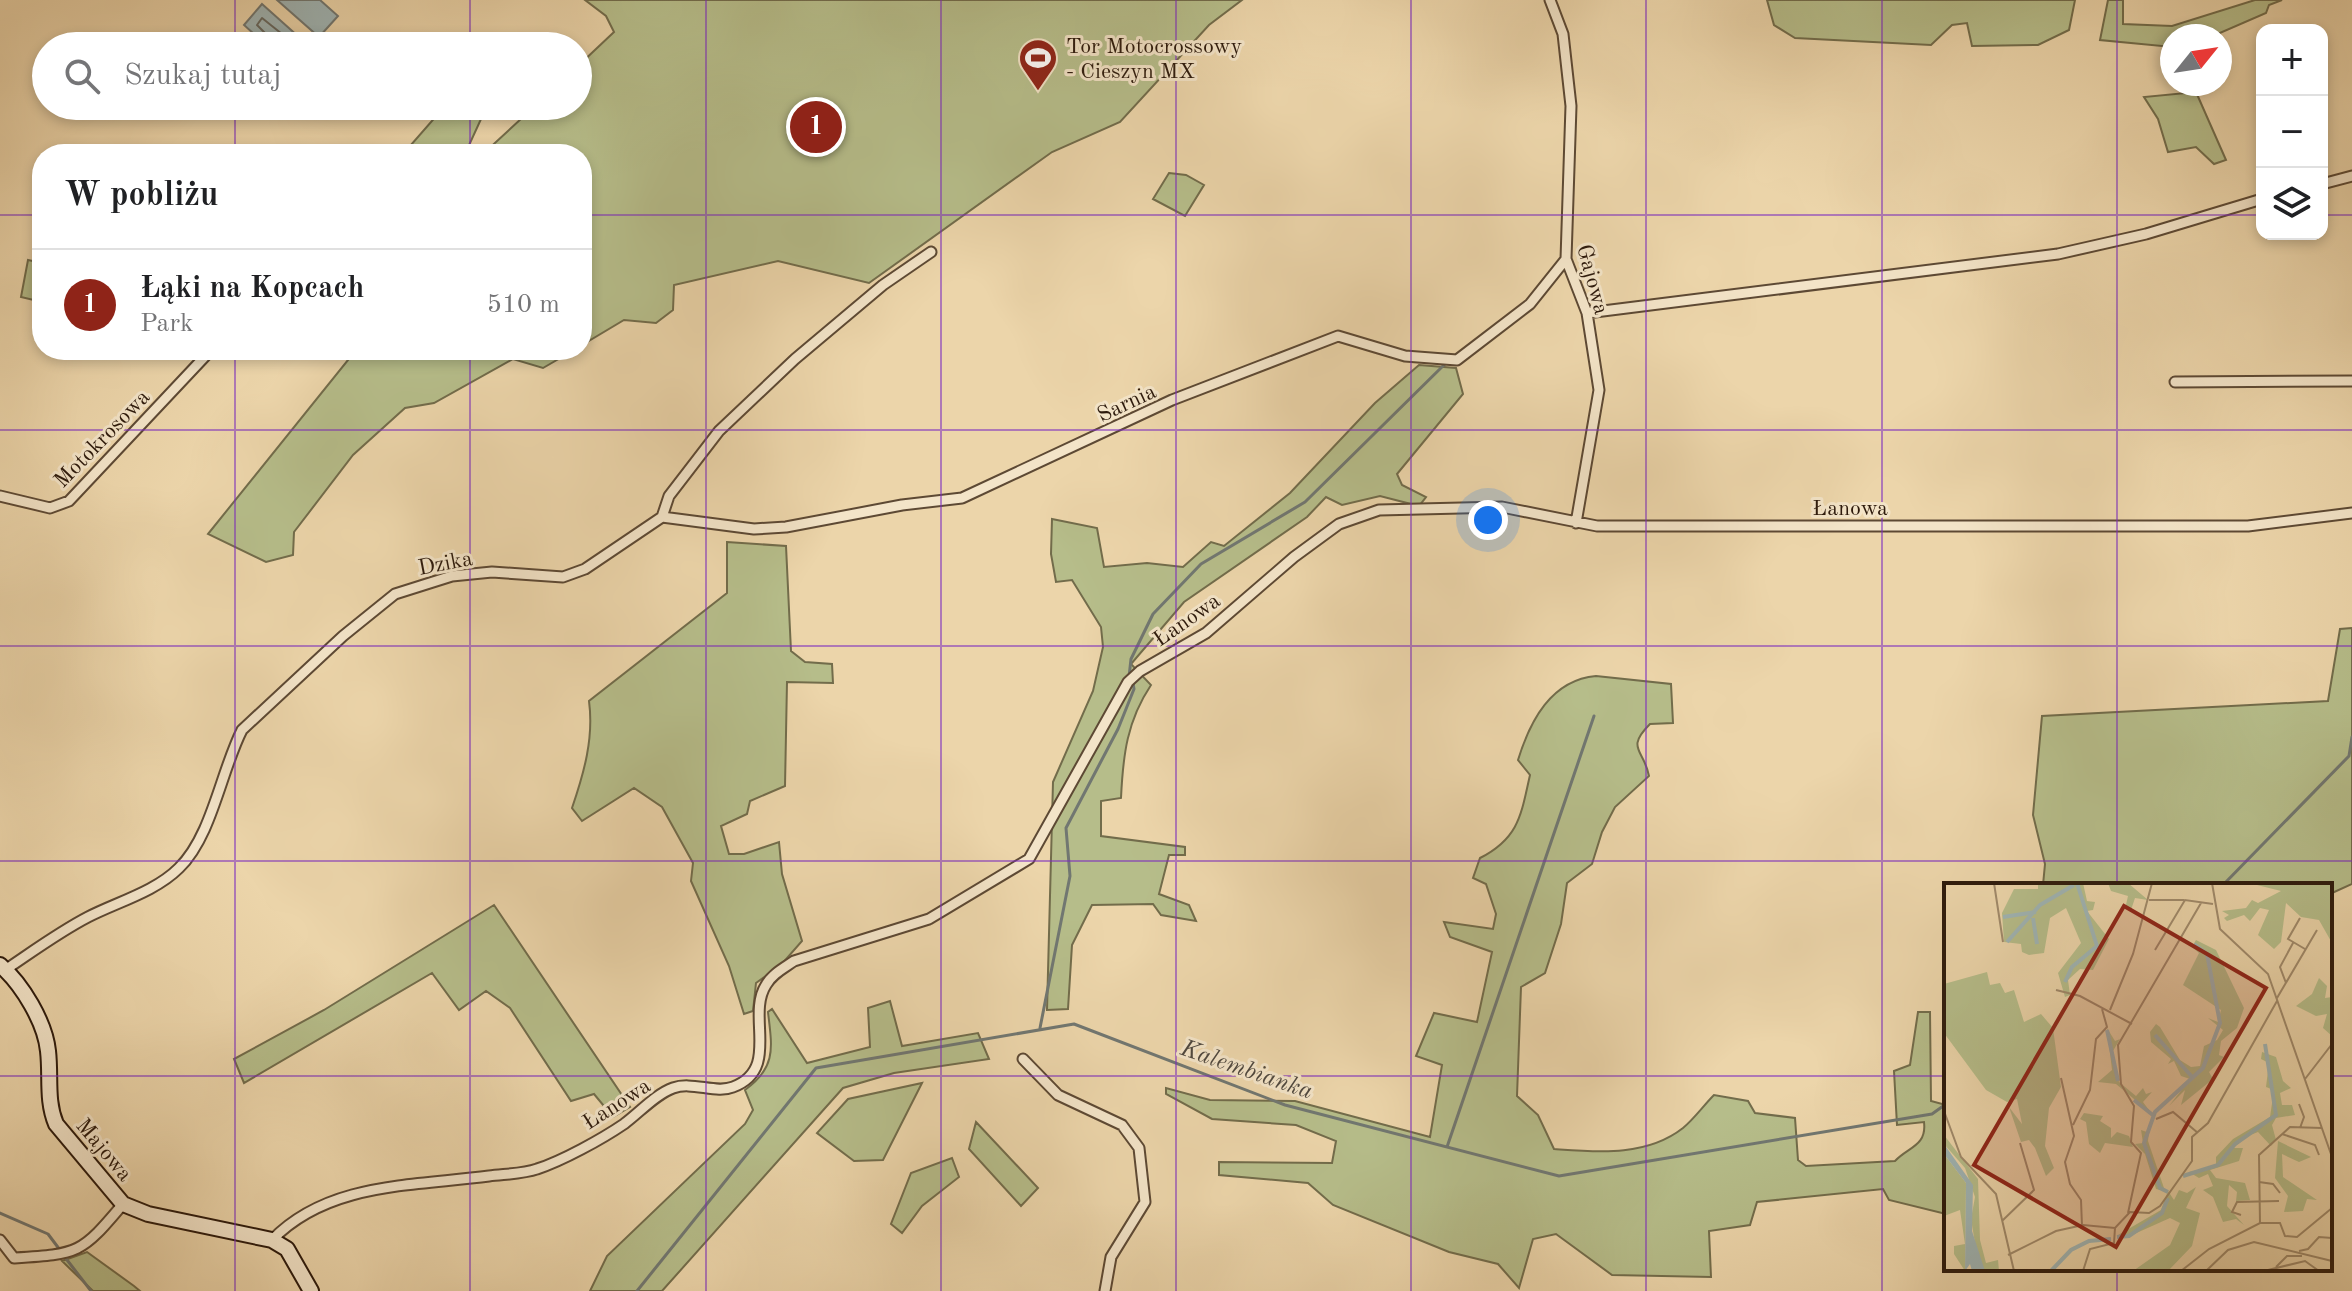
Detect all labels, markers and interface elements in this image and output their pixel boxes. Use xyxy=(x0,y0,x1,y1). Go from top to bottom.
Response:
north arrow xyxy=(2160,24,2232,96)
map controls xyxy=(2256,24,2328,240)
button: + xyxy=(2256,24,2328,96)
search box xyxy=(32,32,592,120)
place label: Tor Motocrossowy - Cieszyn MX xyxy=(1066,36,1243,83)
sports icon: Tor Motocrossowy - Cieszyn MX xyxy=(1017,37,1059,92)
icon: search xyxy=(60,54,104,98)
text: Szukaj tutaj xyxy=(124,61,282,91)
button: − xyxy=(2256,96,2328,168)
pin: 1 xyxy=(790,97,842,157)
button: layers xyxy=(2256,168,2328,240)
text: W pobliżu xyxy=(64,179,219,213)
street label: Gajowa xyxy=(1572,242,1612,317)
text: Łąki na Kopcach xyxy=(140,274,364,304)
text: 1 xyxy=(82,292,98,318)
text: 510 m xyxy=(487,292,560,318)
text: Park xyxy=(140,311,194,337)
street label: Sarnia xyxy=(1094,381,1160,427)
street label: Motokrosowa xyxy=(51,386,154,493)
street label: Łanowa xyxy=(1812,498,1888,520)
your location xyxy=(1468,500,1508,540)
street label: Dzika xyxy=(416,548,475,580)
street label: Łanowa xyxy=(1150,590,1225,651)
inset map xyxy=(1944,883,2332,1271)
water label: Kalembianka xyxy=(1176,1037,1316,1105)
street label: Łanowa xyxy=(579,1075,655,1135)
street label: Majowa xyxy=(71,1115,136,1186)

